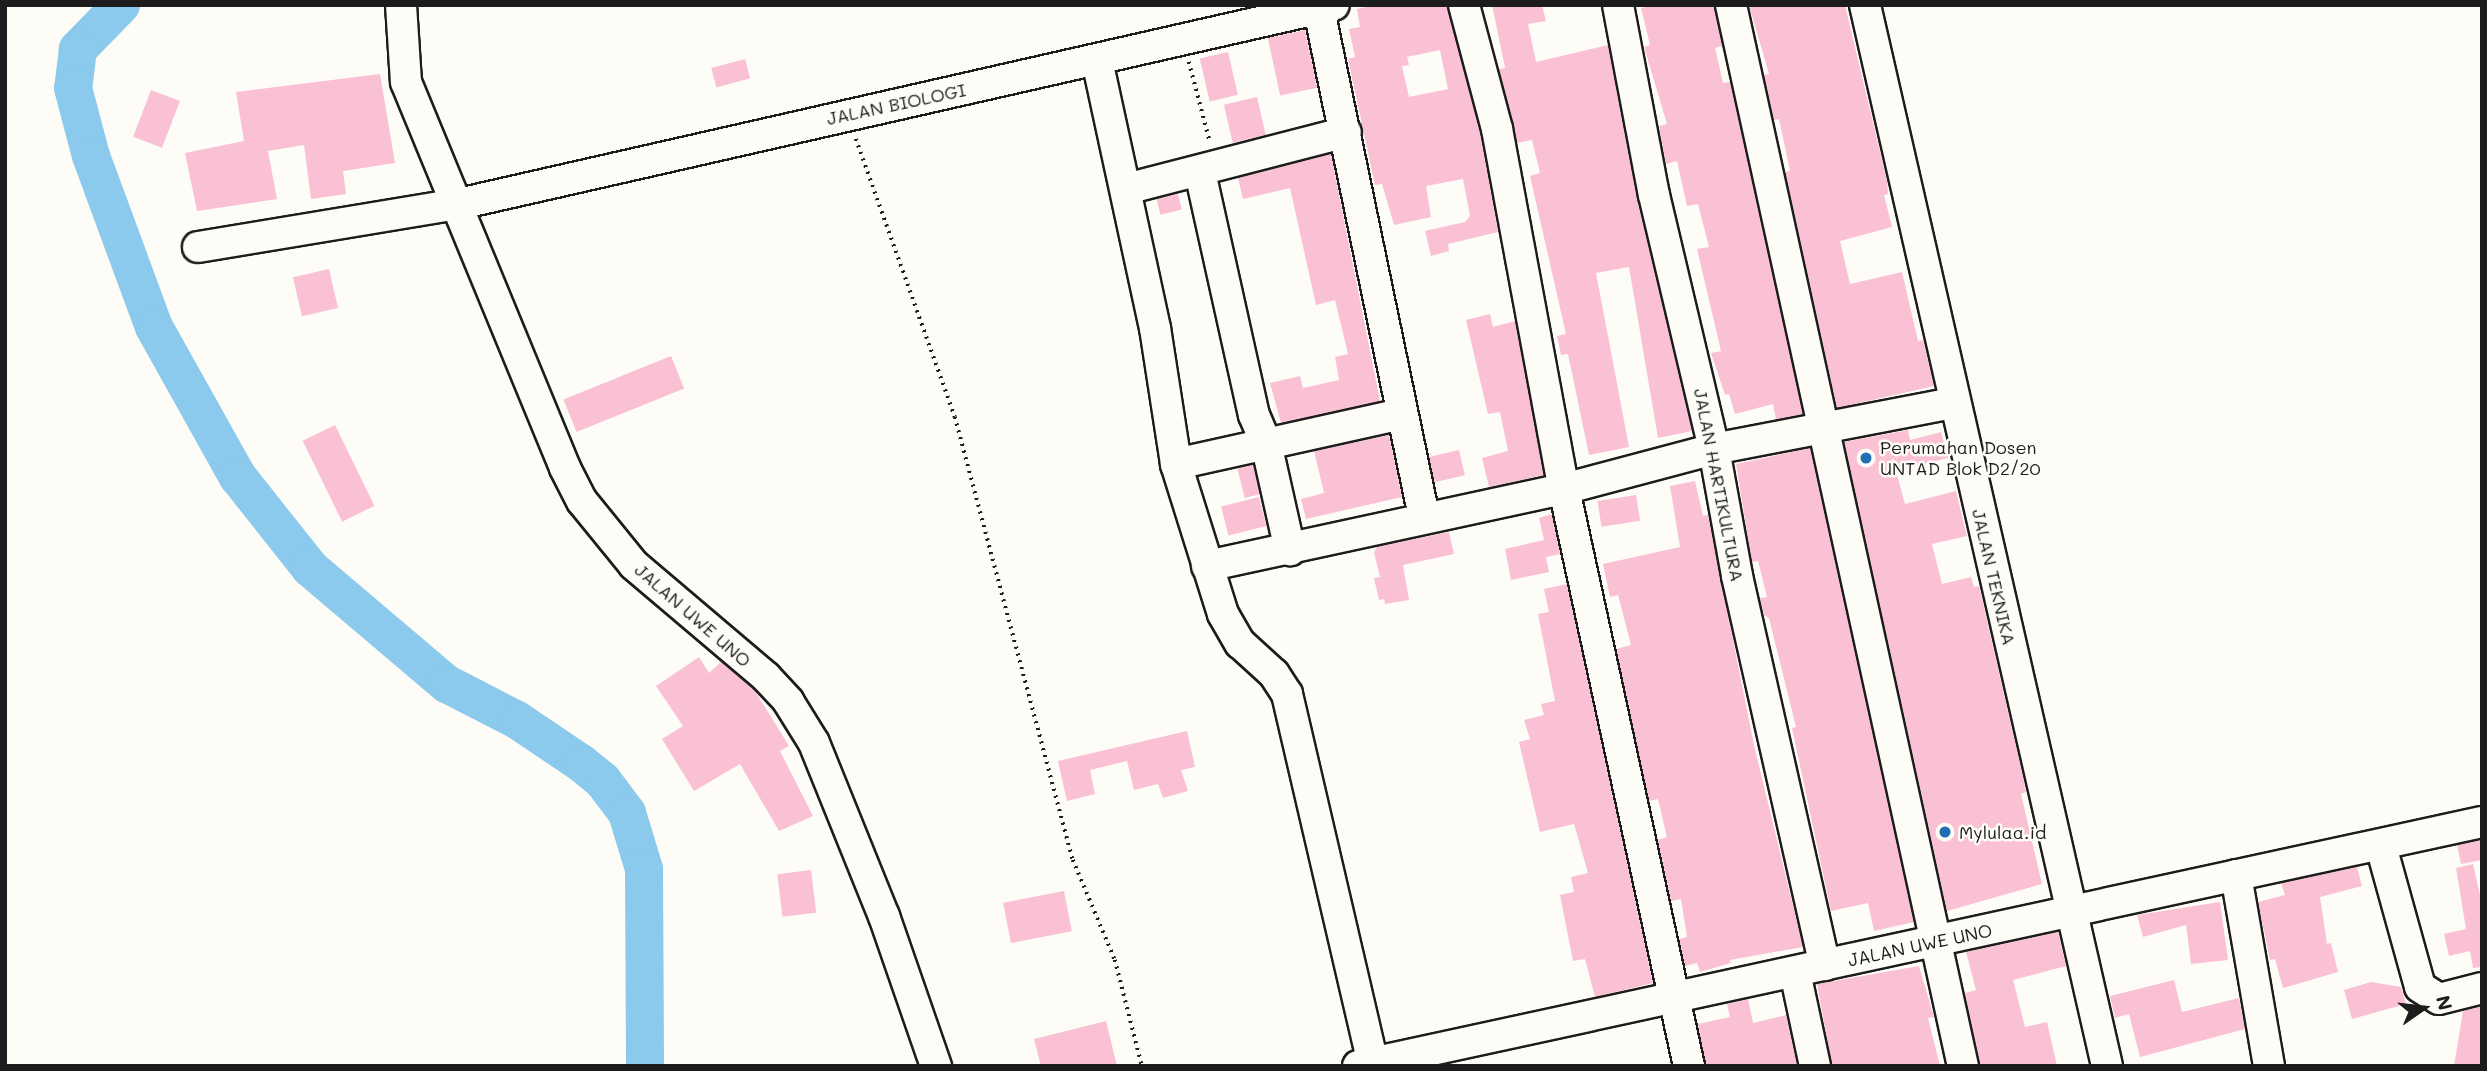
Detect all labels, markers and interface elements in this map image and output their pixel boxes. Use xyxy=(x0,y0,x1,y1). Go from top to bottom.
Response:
street label: JALAN BIOLOGI xyxy=(825,79,967,129)
street label: JALAN HARTIKULTURA xyxy=(1690,387,1748,583)
place label: Perumahan Dosen UNTAD Blok D2/20 xyxy=(1880,437,2041,480)
marker: Perumahan Dosen UNTAD Blok D2/20 xyxy=(1858,450,1874,466)
street label: JALAN TEKNIKA xyxy=(1968,507,2020,647)
street label: JALAN UWE UNO xyxy=(631,559,755,671)
place label: Mylulaa.id xyxy=(1959,821,2046,843)
marker: Mylulaa.id xyxy=(1937,824,1953,840)
street label: JALAN UWE UNO xyxy=(1846,919,1994,971)
north arrow xyxy=(2389,973,2459,1043)
text: N xyxy=(2431,993,2459,1013)

